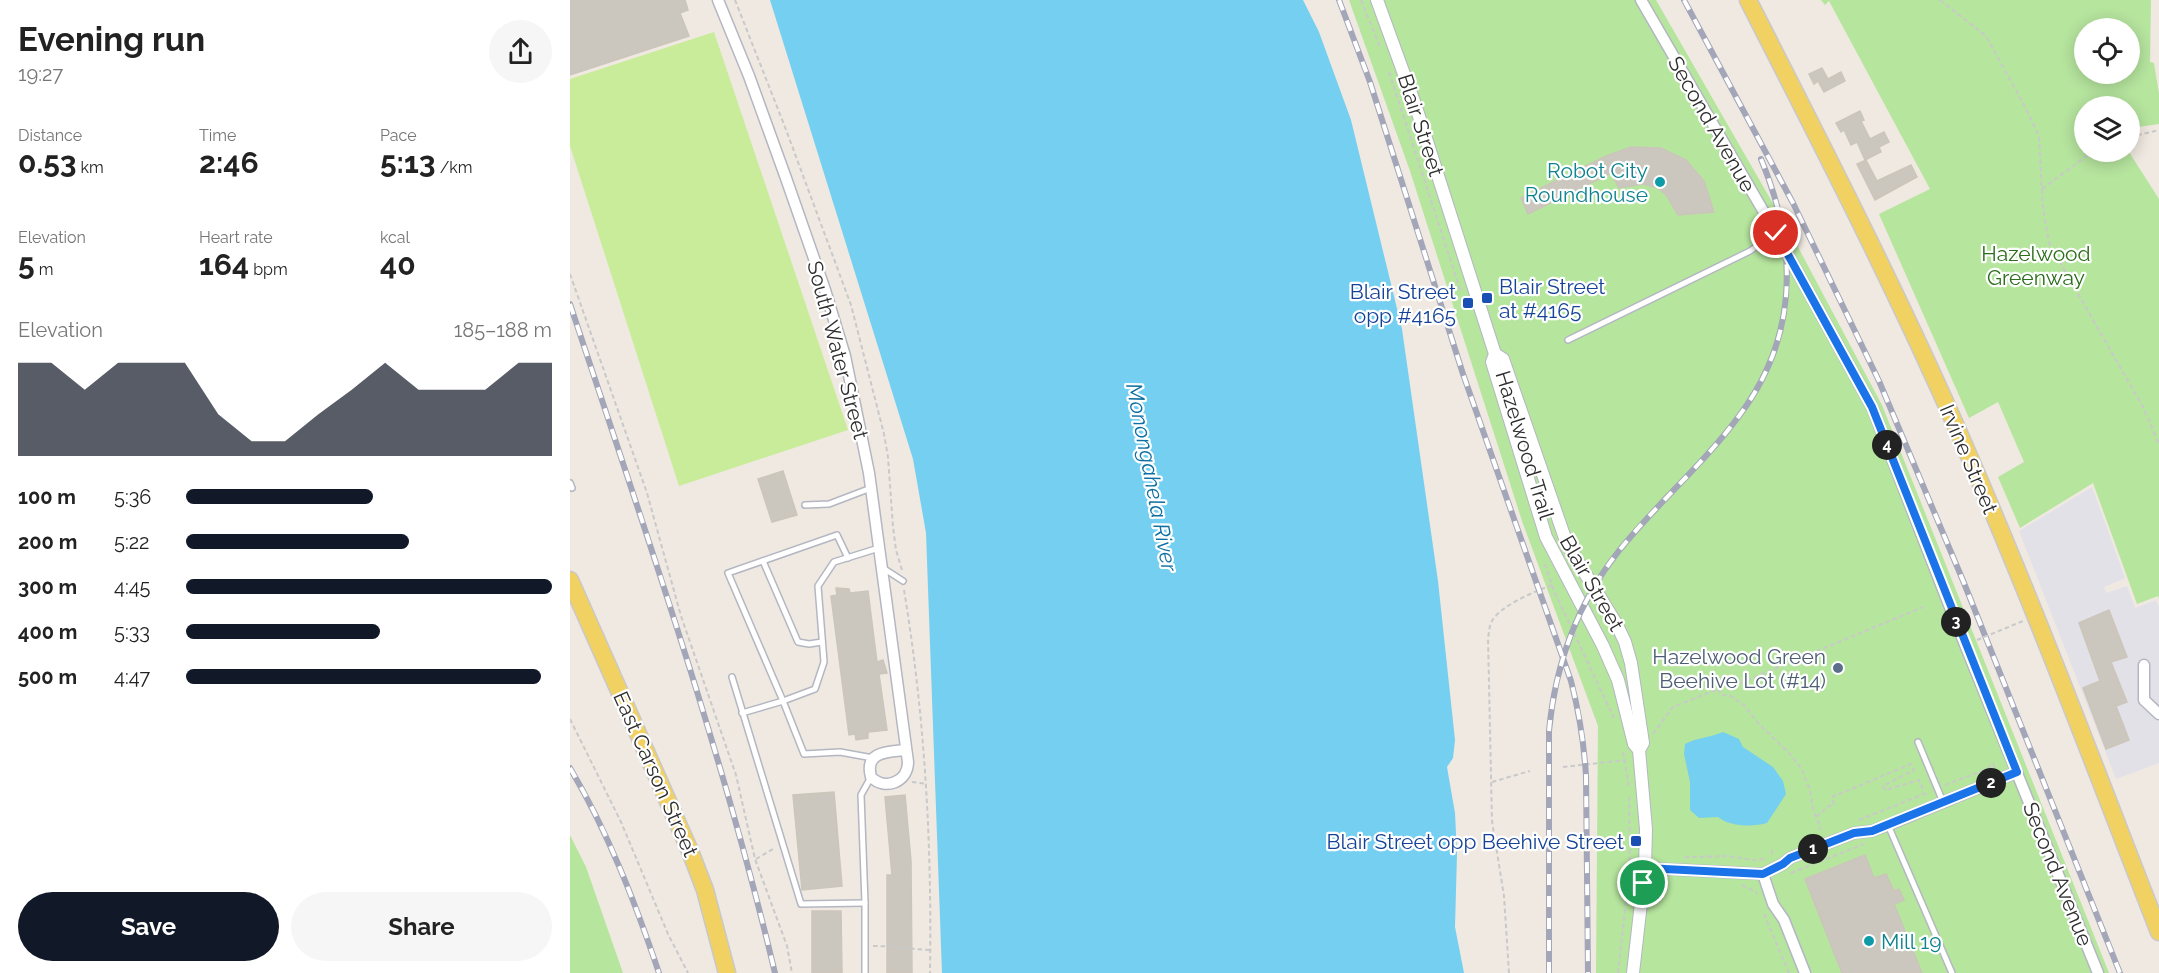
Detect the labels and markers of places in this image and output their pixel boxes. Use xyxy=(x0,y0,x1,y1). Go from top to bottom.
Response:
place label: Robot City Roundhouse xyxy=(1525,158,1648,207)
marker: Robot City Roundhouse xyxy=(1653,175,1667,189)
pin xyxy=(1750,207,1801,258)
place label: Blair Street at #4165 xyxy=(1499,274,1605,323)
place label: Blair Street opp #4165 xyxy=(1350,279,1456,328)
marker: Blair Street at #4165 xyxy=(1480,291,1494,305)
marker: Blair Street opp #4165 xyxy=(1461,296,1475,310)
pin: 4 xyxy=(1872,430,1902,460)
pin: 3 xyxy=(1941,607,1971,637)
place label: Hazelwood Green Beehive Lot (#14) xyxy=(1652,644,1826,693)
marker: Hazelwood Green Beehive Lot (#14) xyxy=(1831,661,1845,675)
pin: 2 xyxy=(1976,768,2006,798)
place label: Blair Street opp Beehive Street xyxy=(1327,829,1624,854)
marker: Blair Street opp Beehive Street xyxy=(1629,834,1643,848)
pin: 1 xyxy=(1798,834,1828,864)
pin xyxy=(1617,857,1668,908)
place label: Mill 19 xyxy=(1881,929,1941,954)
marker: Mill 19 xyxy=(1862,934,1876,948)

